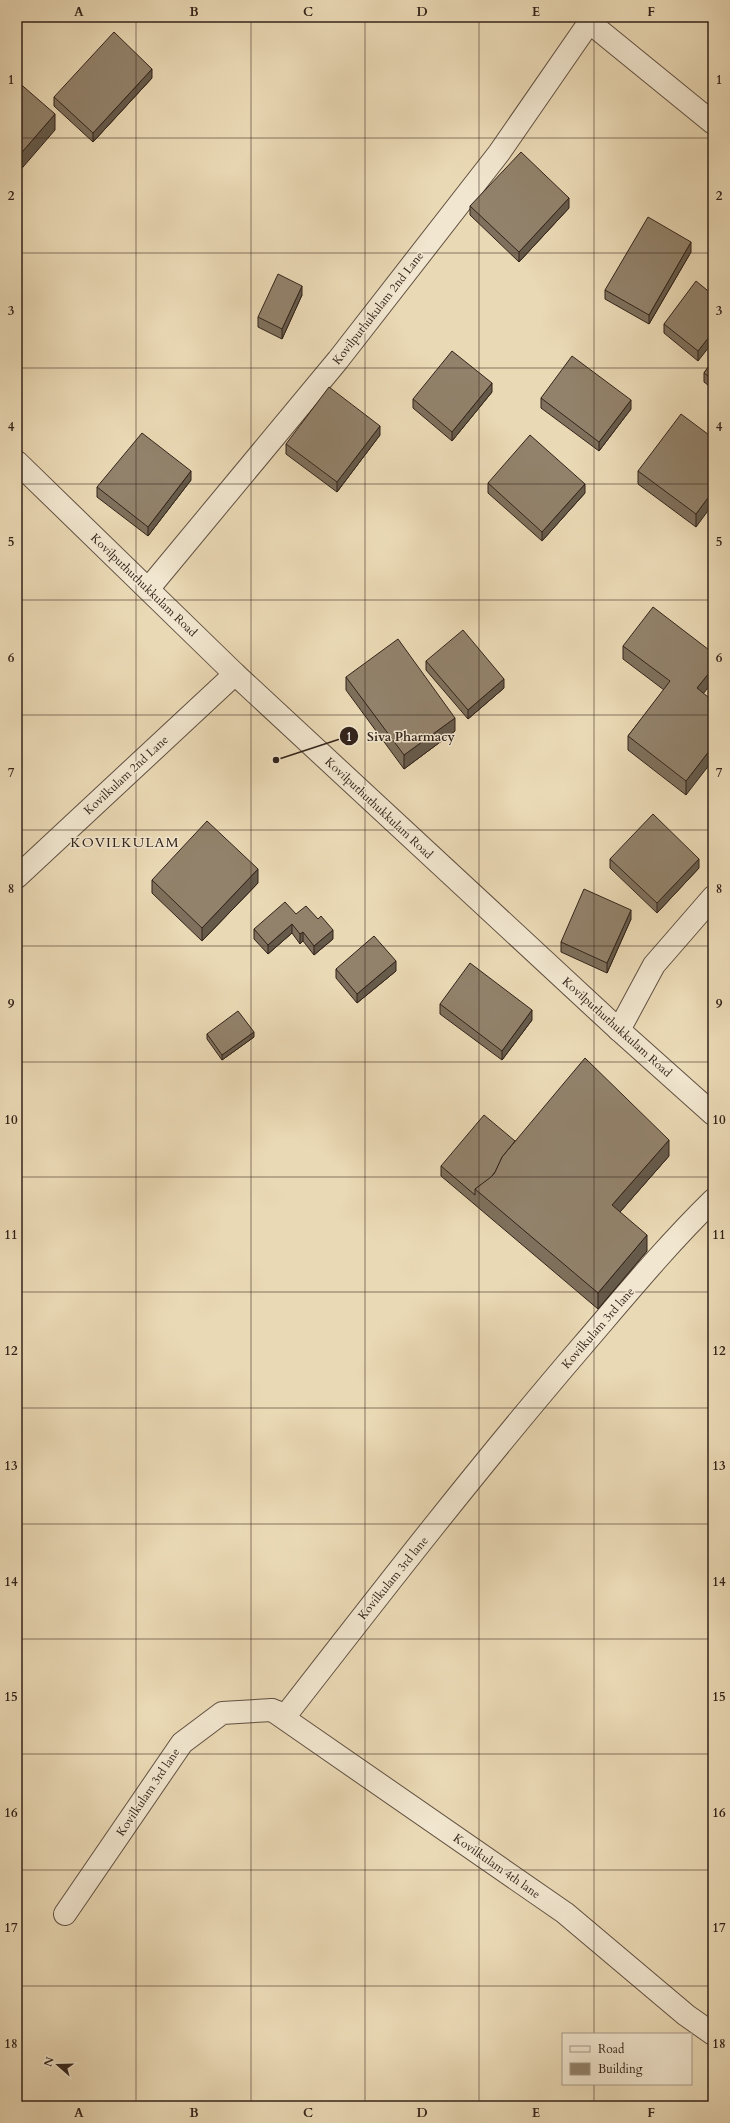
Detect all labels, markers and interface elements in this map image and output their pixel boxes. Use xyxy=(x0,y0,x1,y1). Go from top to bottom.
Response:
text: A xyxy=(74,3,84,21)
text: B xyxy=(189,3,199,21)
text: C xyxy=(303,3,313,21)
text: D xyxy=(416,3,428,21)
text: E xyxy=(532,3,540,21)
text: F xyxy=(647,3,655,21)
text: 1 xyxy=(8,71,14,89)
text: 1 xyxy=(716,71,722,89)
text: 2 xyxy=(8,187,15,205)
text: 2 xyxy=(716,187,723,205)
street label: Kovilputhukulam 2nd Lane xyxy=(329,248,427,368)
text: 3 xyxy=(8,302,15,320)
text: 3 xyxy=(716,302,723,320)
text: 4 xyxy=(8,418,15,436)
text: 4 xyxy=(716,418,723,436)
street label: Kovilputhuthukkulam Road xyxy=(87,530,201,641)
text: 5 xyxy=(8,533,14,551)
text: 5 xyxy=(716,533,722,551)
text: 6 xyxy=(8,649,15,667)
text: 6 xyxy=(716,649,723,667)
callout: Siva Pharmacy xyxy=(339,724,463,749)
text: Siva Pharmacy xyxy=(367,728,456,746)
text: 1 xyxy=(346,729,352,745)
street label: Kovilkulam 2nd Lane xyxy=(80,732,172,818)
street label: Kovilputhuthukkulam Road xyxy=(322,754,437,863)
text: 7 xyxy=(8,764,15,782)
text: 7 xyxy=(716,764,723,782)
district label: KOVILKULAM xyxy=(70,833,180,852)
text: 8 xyxy=(8,880,14,898)
text: 8 xyxy=(716,880,722,898)
street label: Kovilputhuthukkulam Road xyxy=(559,973,676,1081)
text: 9 xyxy=(8,995,15,1013)
text: 9 xyxy=(716,995,723,1013)
text: 10 xyxy=(4,1111,18,1129)
text: 10 xyxy=(712,1111,726,1129)
text: 11 xyxy=(4,1226,18,1244)
text: 11 xyxy=(712,1226,726,1244)
street label: Kovilkulam 3rd lane xyxy=(558,1284,638,1372)
text: 12 xyxy=(4,1342,18,1360)
text: 12 xyxy=(712,1342,726,1360)
text: 13 xyxy=(4,1457,18,1475)
text: 13 xyxy=(712,1457,726,1475)
street label: Kovilkulam 3rd lane xyxy=(354,1533,432,1623)
text: 14 xyxy=(4,1573,18,1591)
text: 14 xyxy=(712,1573,726,1591)
text: 15 xyxy=(4,1688,18,1706)
text: 15 xyxy=(712,1688,726,1706)
street label: Kovilkulam 3rd lane xyxy=(113,1745,183,1839)
text: 16 xyxy=(4,1804,18,1822)
text: 16 xyxy=(712,1804,726,1822)
street label: Kovilkulam 4th lane xyxy=(450,1830,544,1902)
text: 17 xyxy=(4,1919,18,1937)
text: 17 xyxy=(712,1919,726,1937)
legend xyxy=(562,2033,692,2085)
text: 18 xyxy=(4,2035,18,2053)
text: 18 xyxy=(712,2035,726,2053)
text: Road xyxy=(598,2041,625,2057)
north arrow xyxy=(38,2045,78,2085)
text: N xyxy=(40,2054,58,2069)
text: Building xyxy=(598,2061,643,2077)
text: A xyxy=(74,2104,84,2122)
text: B xyxy=(189,2104,199,2122)
text: C xyxy=(303,2104,313,2122)
text: D xyxy=(416,2104,428,2122)
text: E xyxy=(532,2104,540,2122)
text: F xyxy=(647,2104,655,2122)

